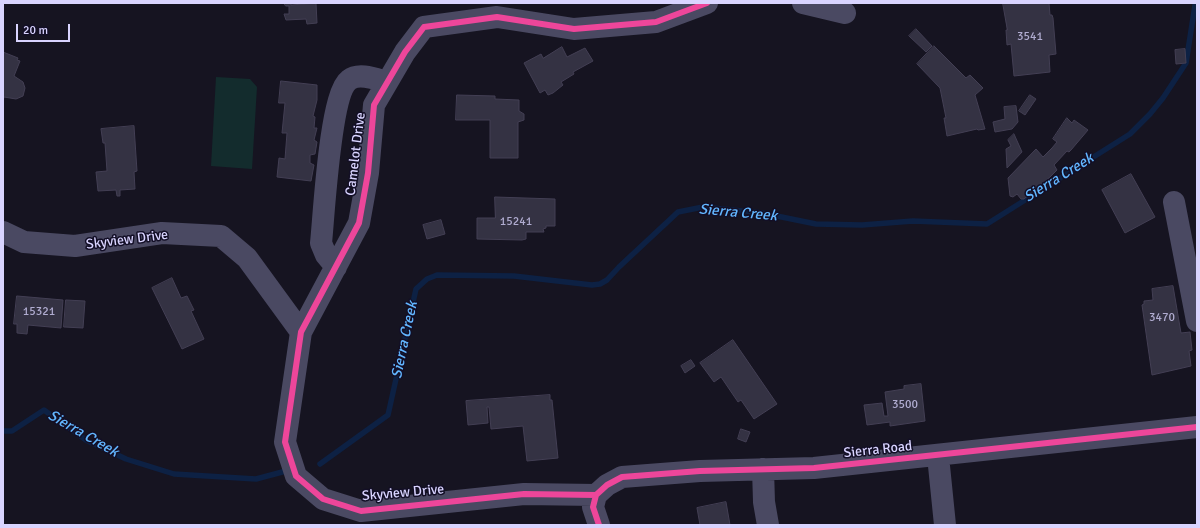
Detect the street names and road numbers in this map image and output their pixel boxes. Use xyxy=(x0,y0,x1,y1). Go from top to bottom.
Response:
street label: Camelot Drive xyxy=(343,111,369,197)
street label: Skyview Drive xyxy=(85,227,169,253)
street label: Sierra Road xyxy=(843,438,913,462)
street label: Skyview Drive xyxy=(361,481,445,505)

